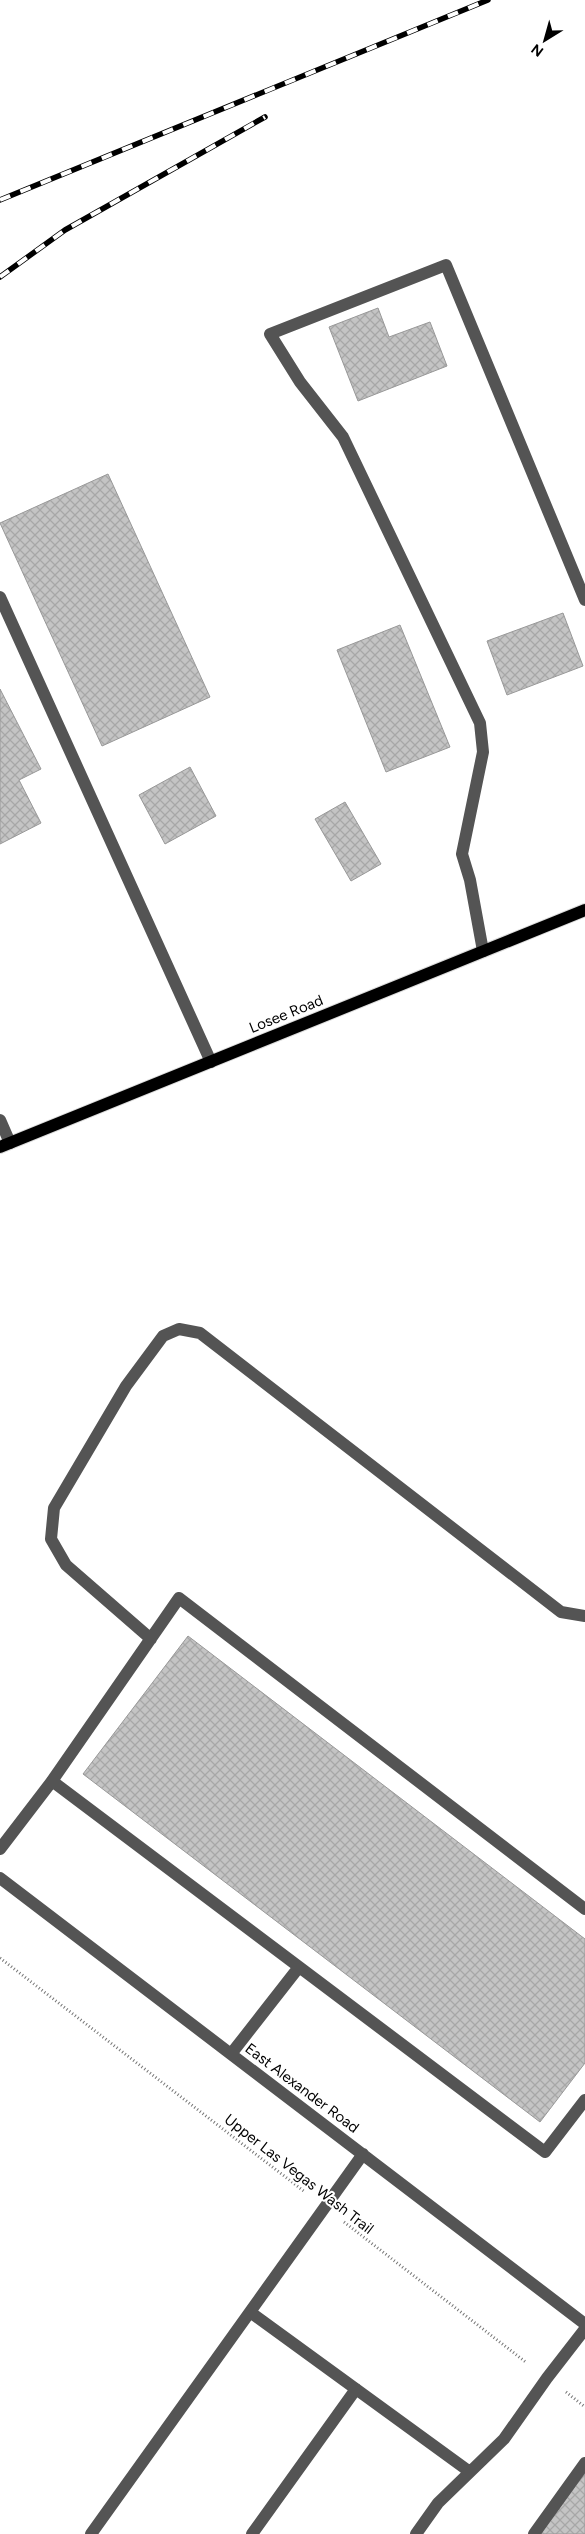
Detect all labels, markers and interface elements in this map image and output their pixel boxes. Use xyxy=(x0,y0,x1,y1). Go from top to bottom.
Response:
north arrow xyxy=(520,15,570,65)
text: N xyxy=(528,40,547,60)
street label: Losee Road xyxy=(246,991,326,1037)
street label: East Alexander Road xyxy=(242,2039,362,2137)
street label: Upper Las Vegas Wash Trail xyxy=(221,2110,377,2238)

